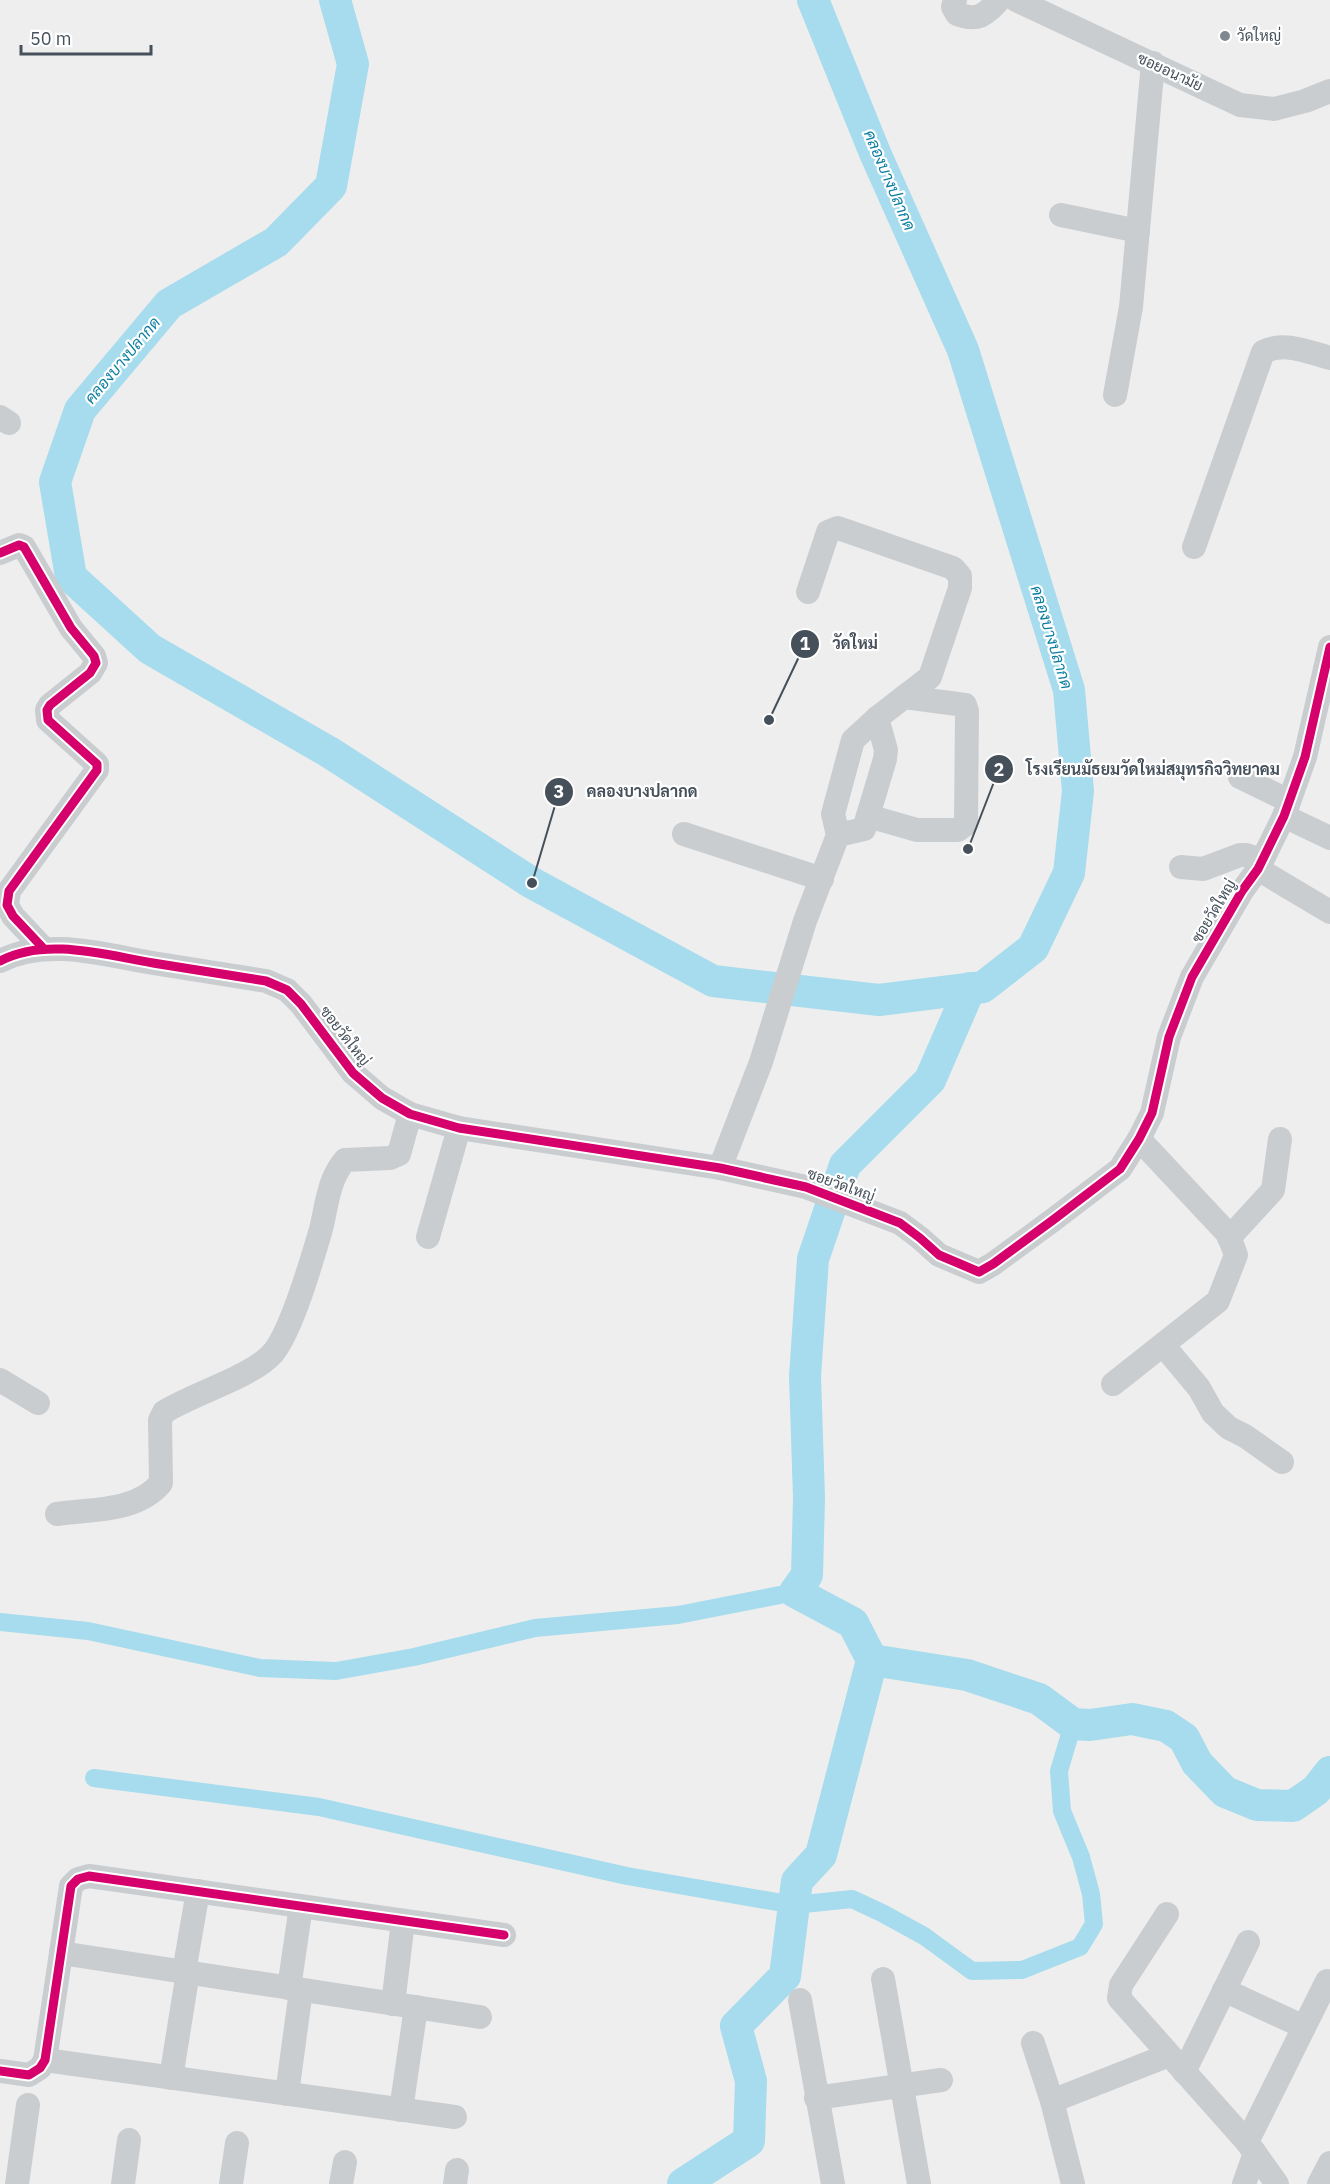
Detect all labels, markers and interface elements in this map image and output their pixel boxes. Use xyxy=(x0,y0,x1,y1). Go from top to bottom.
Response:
scale bar xyxy=(21,18,152,56)
place label: วัดใหญ่ xyxy=(1237,26,1281,45)
text: 50 m xyxy=(30,27,72,50)
marker: วัดใหญ่ xyxy=(1218,29,1232,43)
street label: ซอยอนามัย xyxy=(1134,48,1206,95)
water label: คลองบางปลากด xyxy=(860,127,920,233)
water label: คลองบางปลากด xyxy=(80,313,164,407)
water label: คลองบางปลากด xyxy=(1027,583,1077,691)
callout: วัดใหม่ xyxy=(790,627,890,661)
text: 1 xyxy=(800,632,811,655)
text: วัดใหม่ xyxy=(832,632,878,653)
callout: โรงเรียนมัธยมวัดใหม่สมุทรกิจวิทยาคม xyxy=(984,752,1292,786)
text: 2 xyxy=(994,758,1004,781)
text: โรงเรียนมัธยมวัดใหม่สมุทรกิจวิทยาคม xyxy=(1025,758,1280,781)
callout: คลองบางปลากด xyxy=(544,775,709,809)
text: 3 xyxy=(554,780,564,803)
text: คลองบางปลากด xyxy=(586,781,698,801)
street label: ซอยวัดใหญ่ xyxy=(1187,875,1240,946)
street label: ซอยวัดใหญ่ xyxy=(316,1002,375,1069)
street label: ซอยวัดใหญ่ xyxy=(805,1163,878,1206)

